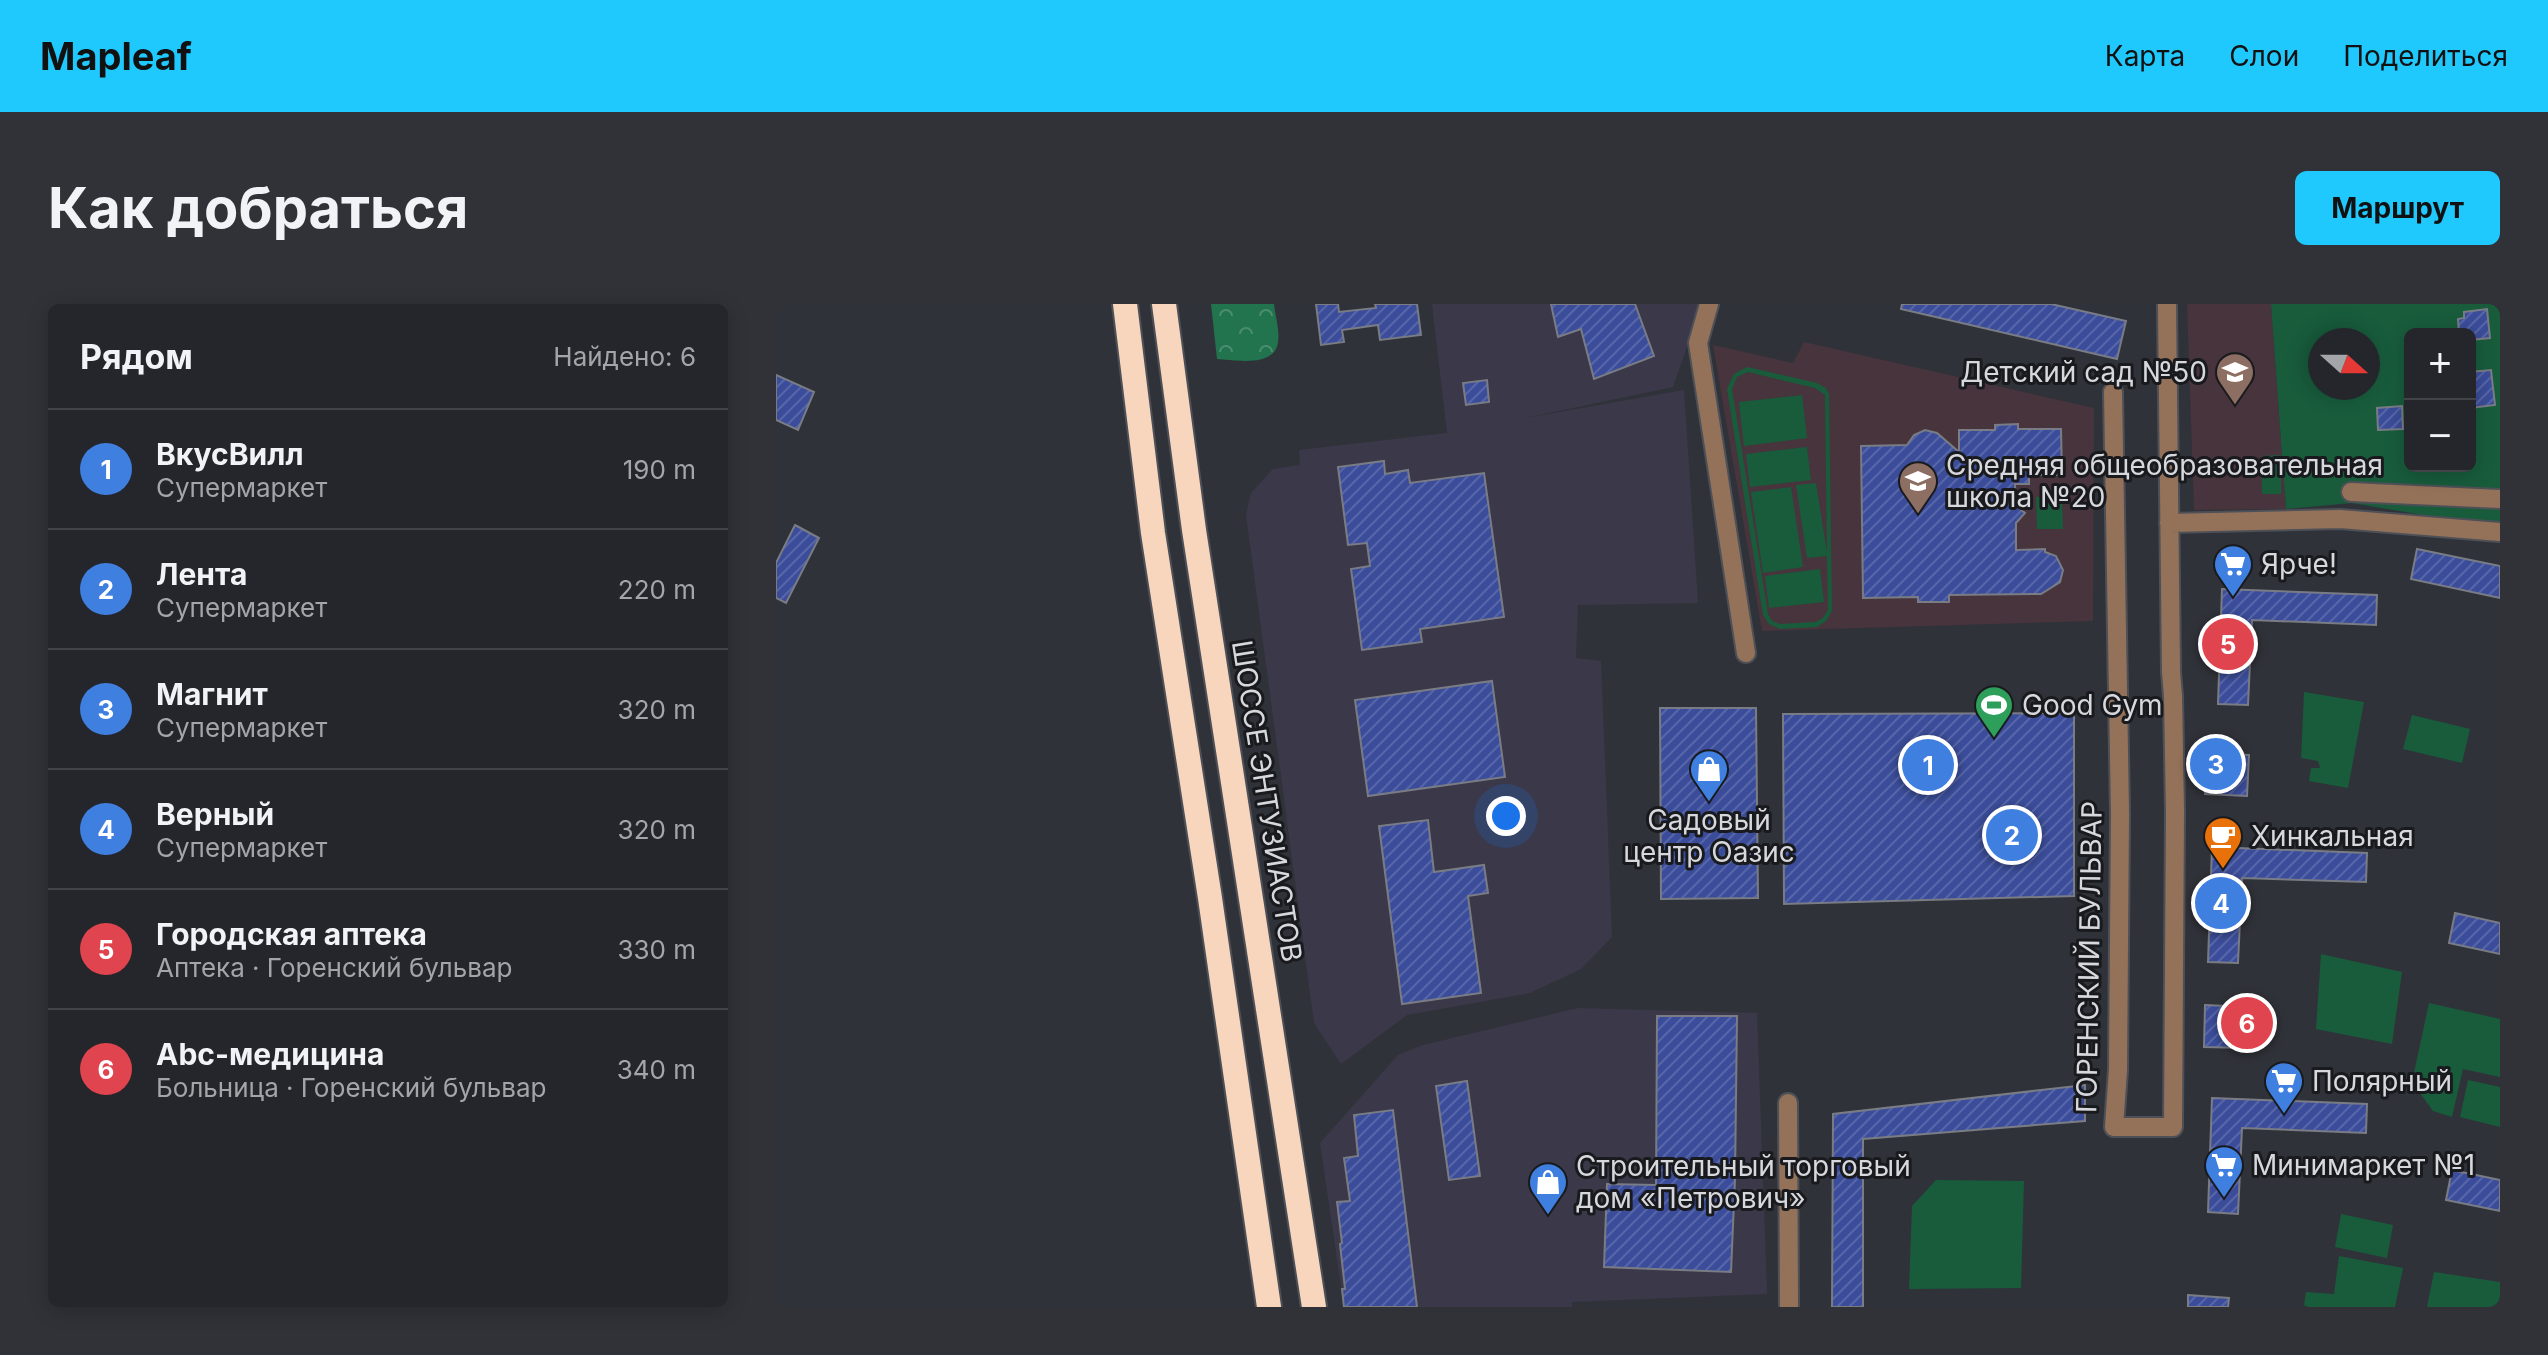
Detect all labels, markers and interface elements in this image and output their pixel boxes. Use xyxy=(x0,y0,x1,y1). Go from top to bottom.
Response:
text: Mapleaf xyxy=(40,33,192,79)
text: Карта xyxy=(2105,39,2185,73)
text: Слои xyxy=(2229,39,2299,73)
text: Поделиться xyxy=(2343,39,2508,73)
button: Маршрут xyxy=(2295,171,2500,245)
text: Как добраться xyxy=(48,174,468,242)
north arrow xyxy=(2308,328,2380,400)
map controls xyxy=(2404,328,2476,472)
button: + xyxy=(2404,328,2476,400)
text: Рядом xyxy=(80,336,193,377)
text: Найдено: 6 xyxy=(553,341,696,372)
school or university icon: Детский сад №50 xyxy=(2214,351,2256,406)
place label: Детский сад №50 xyxy=(1960,355,2207,389)
button: − xyxy=(2404,400,2476,472)
text: ВкусВилл xyxy=(156,436,304,472)
place label: Средняя общеобразовательная школа №20 xyxy=(1946,448,2383,514)
text: 1 xyxy=(100,454,112,485)
text: 190 m xyxy=(623,454,696,485)
school or university icon: Средняя общеобразовательная школа №20 xyxy=(1897,460,1939,515)
text: Супермаркет xyxy=(156,472,327,503)
supermarket icon: Ярче! xyxy=(2212,543,2254,598)
place label: Ярче! xyxy=(2261,547,2337,581)
text: Лента xyxy=(156,556,247,592)
text: 2 xyxy=(98,574,114,605)
text: 220 m xyxy=(618,574,696,605)
text: Супермаркет xyxy=(156,592,327,623)
pin: 5 xyxy=(2202,614,2254,674)
street label: ШОССЕ ЭНТУЗИАСТОВ xyxy=(1225,638,1309,964)
text: Магнит xyxy=(156,676,268,712)
sports icon: Good Gym xyxy=(1973,684,2015,739)
place label: Good Gym xyxy=(2022,688,2163,722)
text: 3 xyxy=(98,694,114,725)
text: 320 m xyxy=(618,694,696,725)
text: Супермаркет xyxy=(156,712,327,743)
pin: 3 xyxy=(2190,734,2242,794)
pin: 1 xyxy=(1902,735,1954,795)
shop icon: Садовый центр Оазис xyxy=(1688,748,1730,803)
text: Верный xyxy=(156,796,274,832)
your location xyxy=(1486,796,1526,836)
street label: ГОРЕНСКИЙ БУЛЬВАР xyxy=(2068,801,2109,1113)
place label: Садовый центр Оазис xyxy=(1623,803,1795,869)
pin: 2 xyxy=(1986,805,2038,865)
text: 4 xyxy=(97,814,115,845)
text: 320 m xyxy=(618,814,696,845)
cafe icon: Хинкальная xyxy=(2202,815,2244,870)
place label: Хинкальная xyxy=(2251,819,2414,853)
text: Супермаркет xyxy=(156,832,327,863)
pin: 4 xyxy=(2195,873,2247,933)
text: Городская аптека xyxy=(156,916,427,952)
text: 5 xyxy=(98,934,114,965)
text: 330 m xyxy=(617,934,696,965)
text: Аптека · Горенский бульвар xyxy=(156,952,512,983)
pin: 6 xyxy=(2221,993,2273,1053)
text: Abc-медицина xyxy=(156,1036,384,1072)
text: 6 xyxy=(98,1054,114,1085)
text: 340 m xyxy=(617,1054,696,1085)
supermarket icon: Полярный xyxy=(2263,1060,2305,1115)
place label: Полярный xyxy=(2312,1064,2452,1098)
text: Больница · Горенский бульвар xyxy=(156,1072,546,1103)
supermarket icon: Минимаркет №1 xyxy=(2203,1144,2245,1199)
place label: Минимаркет №1 xyxy=(2252,1148,2475,1182)
place label: Строительный торговый дом «Петрович» xyxy=(1576,1149,1911,1215)
shop icon: Строительный торговый дом «Петрович» xyxy=(1527,1161,1569,1216)

